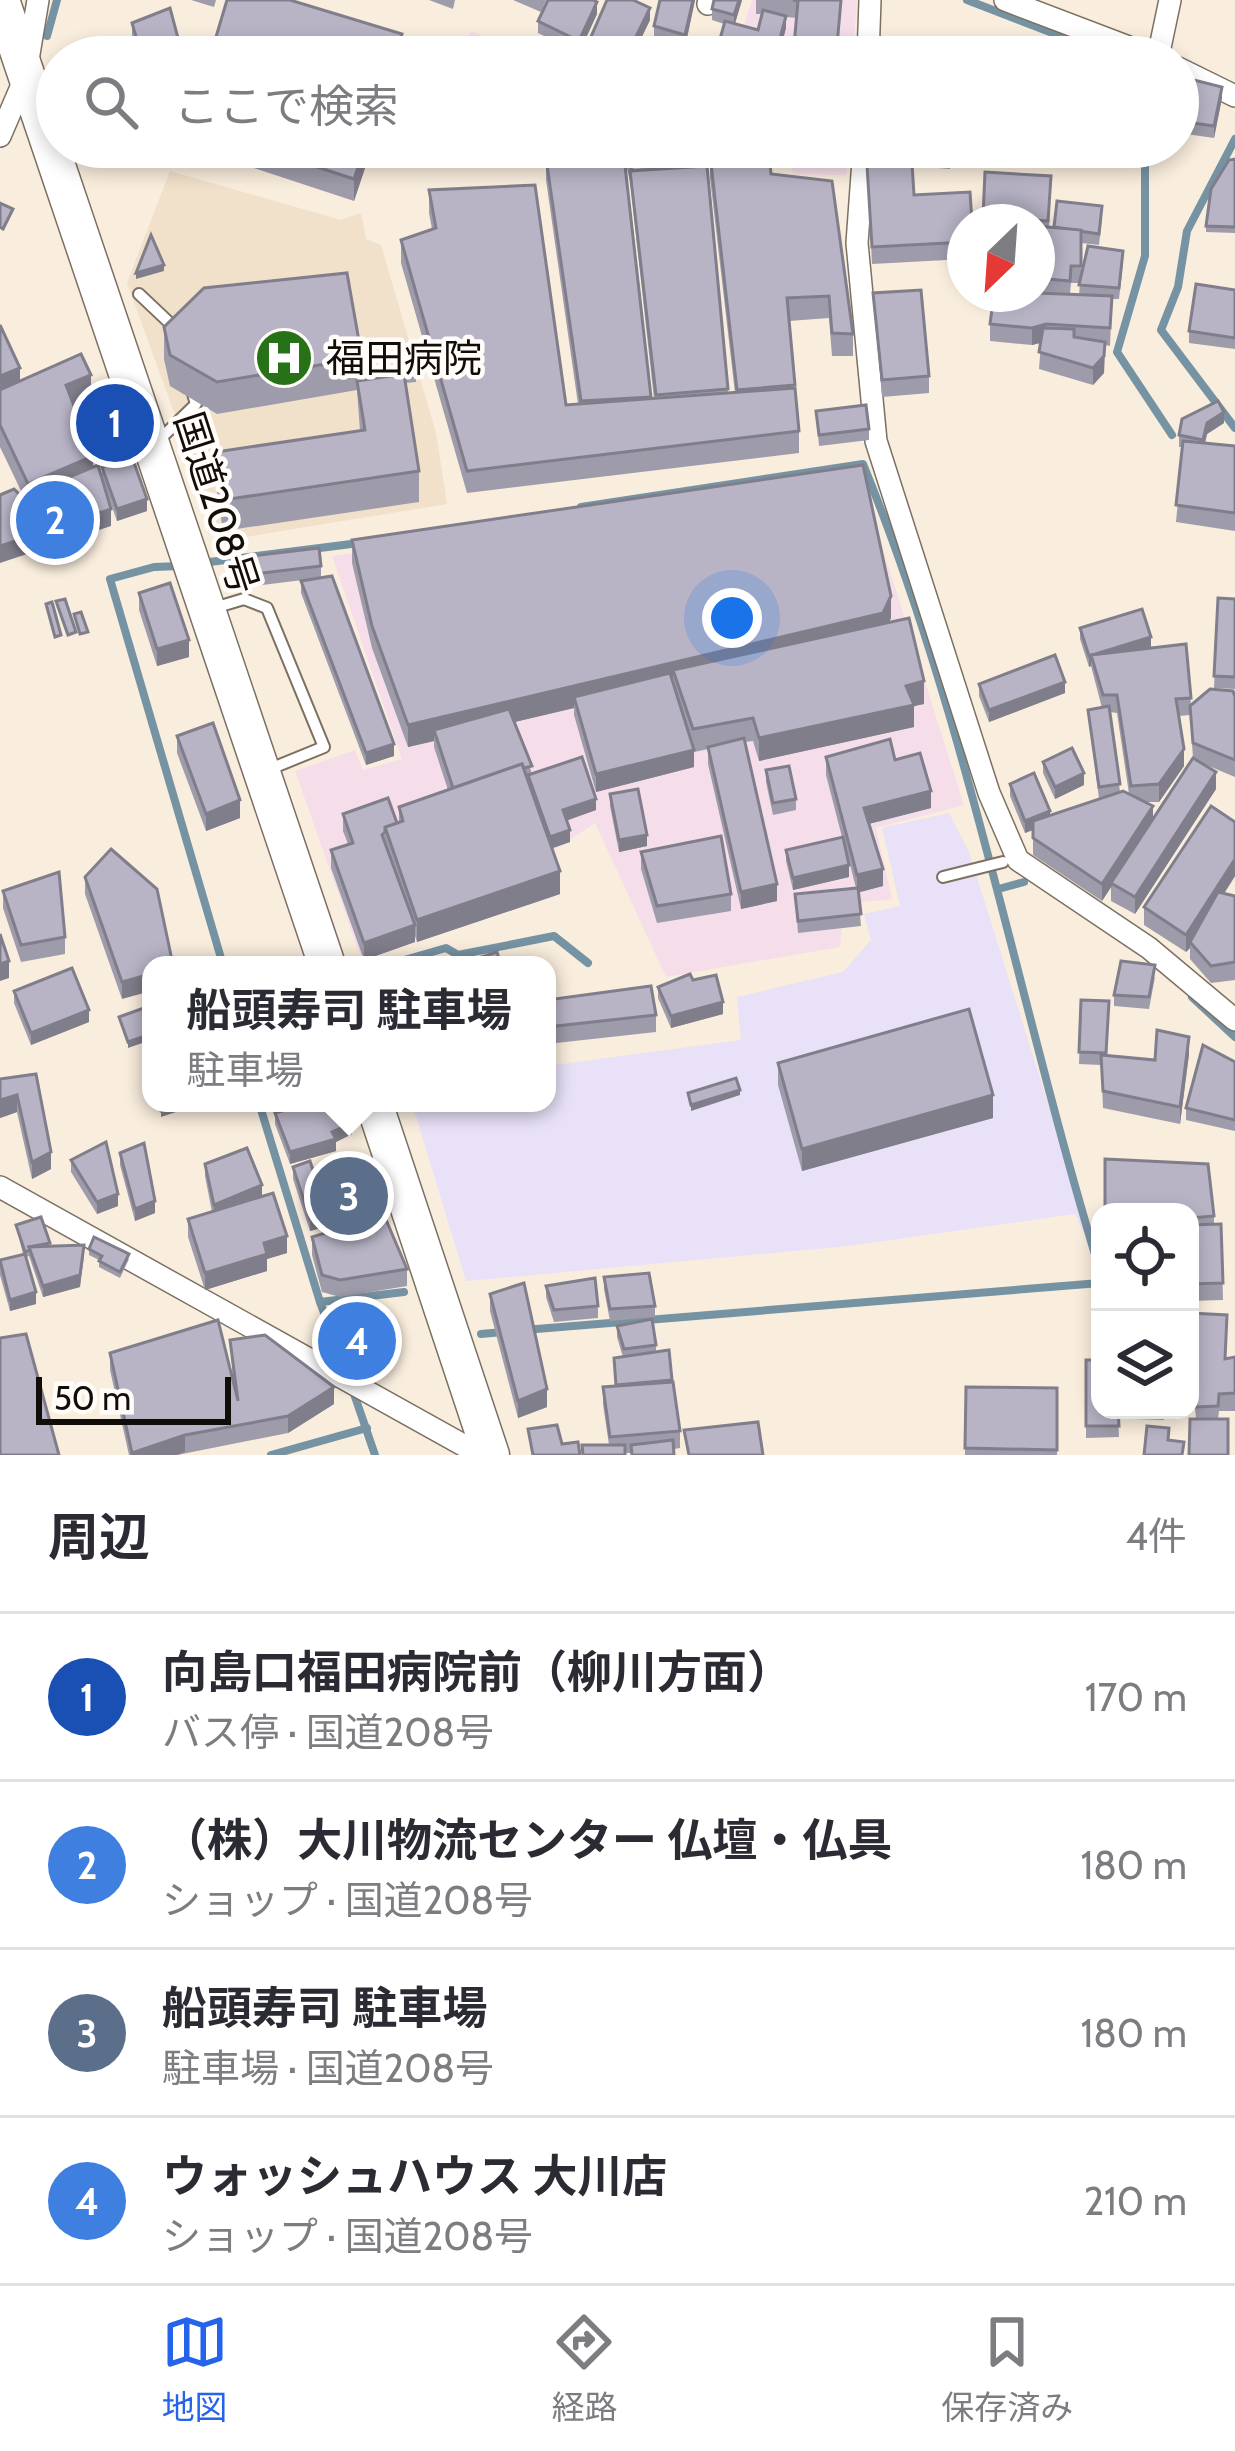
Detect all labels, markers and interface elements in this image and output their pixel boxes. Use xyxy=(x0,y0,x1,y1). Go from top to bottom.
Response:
search box xyxy=(36,36,1199,168)
icon: search xyxy=(78,69,144,135)
text: ここで検索 xyxy=(174,79,399,133)
north arrow xyxy=(947,204,1055,312)
hospital icon: 福田病院 xyxy=(253,327,315,389)
place label: 福田病院 xyxy=(326,334,482,382)
pin: 1 xyxy=(76,378,154,468)
street label: 国道208号 xyxy=(165,406,269,600)
pin: 2 xyxy=(16,475,94,565)
your location xyxy=(702,588,762,648)
popup xyxy=(142,956,556,1112)
text: 船頭寿司 駐車場 xyxy=(186,983,512,1037)
text: 駐車場 xyxy=(186,1046,303,1094)
pin: 3 xyxy=(310,1151,388,1241)
map controls xyxy=(1091,1203,1199,1419)
button: locate xyxy=(1091,1203,1199,1311)
pin: 4 xyxy=(318,1296,396,1386)
button: layers xyxy=(1091,1311,1199,1419)
scale bar xyxy=(36,1371,231,1424)
text: 50 m xyxy=(54,1378,131,1418)
text: 周辺 xyxy=(48,1506,150,1568)
text: 4件 xyxy=(1125,1512,1187,1560)
text: 向島口福田病院前（柳川方面） xyxy=(162,1645,792,1699)
text: 1 xyxy=(80,1673,94,1721)
text: 170 m xyxy=(1085,1673,1187,1721)
text: バス停 · 国道208号 xyxy=(162,1708,494,1756)
text: （株）大川物流センター 仏壇・仏具 xyxy=(162,1813,892,1867)
text: 2 xyxy=(77,1841,97,1889)
text: 180 m xyxy=(1080,1841,1187,1889)
text: ショップ · 国道208号 xyxy=(162,1876,533,1924)
text: 船頭寿司 駐車場 xyxy=(162,1981,487,2035)
text: 3 xyxy=(76,2009,98,2057)
text: 180 m xyxy=(1080,2009,1187,2057)
text: 駐車場 · 国道208号 xyxy=(162,2044,494,2092)
text: ウォッシュハウス 大川店 xyxy=(162,2149,667,2203)
text: 4 xyxy=(75,2177,99,2225)
text: 210 m xyxy=(1084,2177,1187,2225)
text: ショップ · 国道208号 xyxy=(162,2212,533,2260)
tab: 地図 xyxy=(162,2309,228,2429)
tab: 経路 xyxy=(551,2309,617,2429)
tab: 保存済み xyxy=(941,2309,1073,2429)

